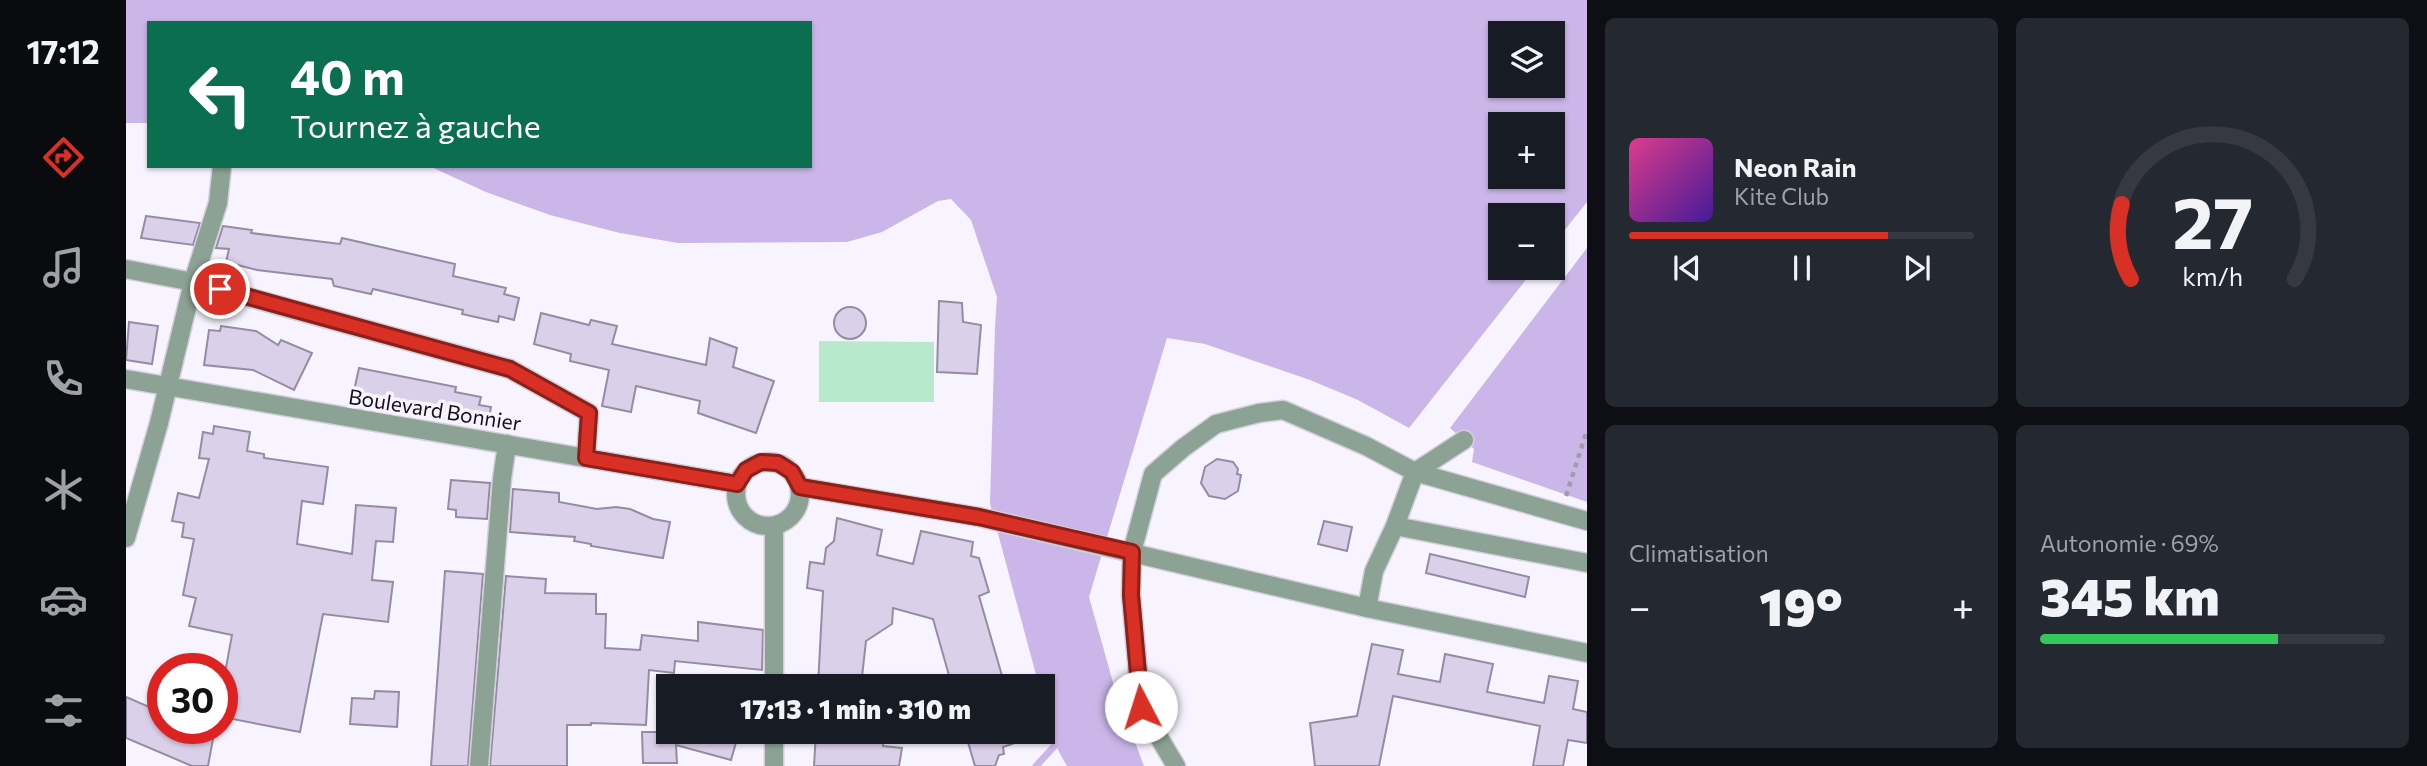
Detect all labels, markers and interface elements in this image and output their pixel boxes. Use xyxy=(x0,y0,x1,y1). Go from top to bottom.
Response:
map controls xyxy=(1488,21,1565,280)
button: layers xyxy=(1488,21,1565,98)
text: 17:12 xyxy=(26,31,100,71)
text: 40 m xyxy=(290,45,405,105)
icon: left xyxy=(175,49,266,140)
text: Tournez à gauche xyxy=(290,105,541,145)
button: + xyxy=(1488,112,1565,189)
icon: directions xyxy=(39,133,88,182)
text: Neon Rain xyxy=(1734,151,1857,182)
text: 27 xyxy=(2172,175,2253,264)
text: Kite Club xyxy=(1734,182,1829,210)
button: − xyxy=(1488,203,1565,280)
icon: music xyxy=(39,243,88,292)
icon: previous xyxy=(1668,249,1706,287)
icon: pause xyxy=(1783,249,1821,287)
icon: next xyxy=(1898,249,1936,287)
pin xyxy=(190,259,250,319)
text: km/h xyxy=(2182,261,2243,291)
icon: arrive xyxy=(201,270,239,308)
icon: phone xyxy=(39,354,88,403)
street label: Boulevard Bonnier xyxy=(347,383,523,435)
icon: climate xyxy=(39,465,88,514)
text: Autonomie · 69% xyxy=(2040,529,2219,557)
text: Climatisation xyxy=(1629,539,1769,567)
text: 345 km xyxy=(2040,563,2220,627)
text: 19° xyxy=(1759,573,1843,637)
icon: car xyxy=(39,575,88,624)
text: − xyxy=(1629,582,1651,629)
text: + xyxy=(1952,582,1974,629)
speed limit sign: 30 xyxy=(147,653,238,744)
position arrow xyxy=(1104,670,1178,744)
icon: filters xyxy=(39,686,88,735)
text: 17:13 · 1 min · 310 m xyxy=(740,693,971,724)

